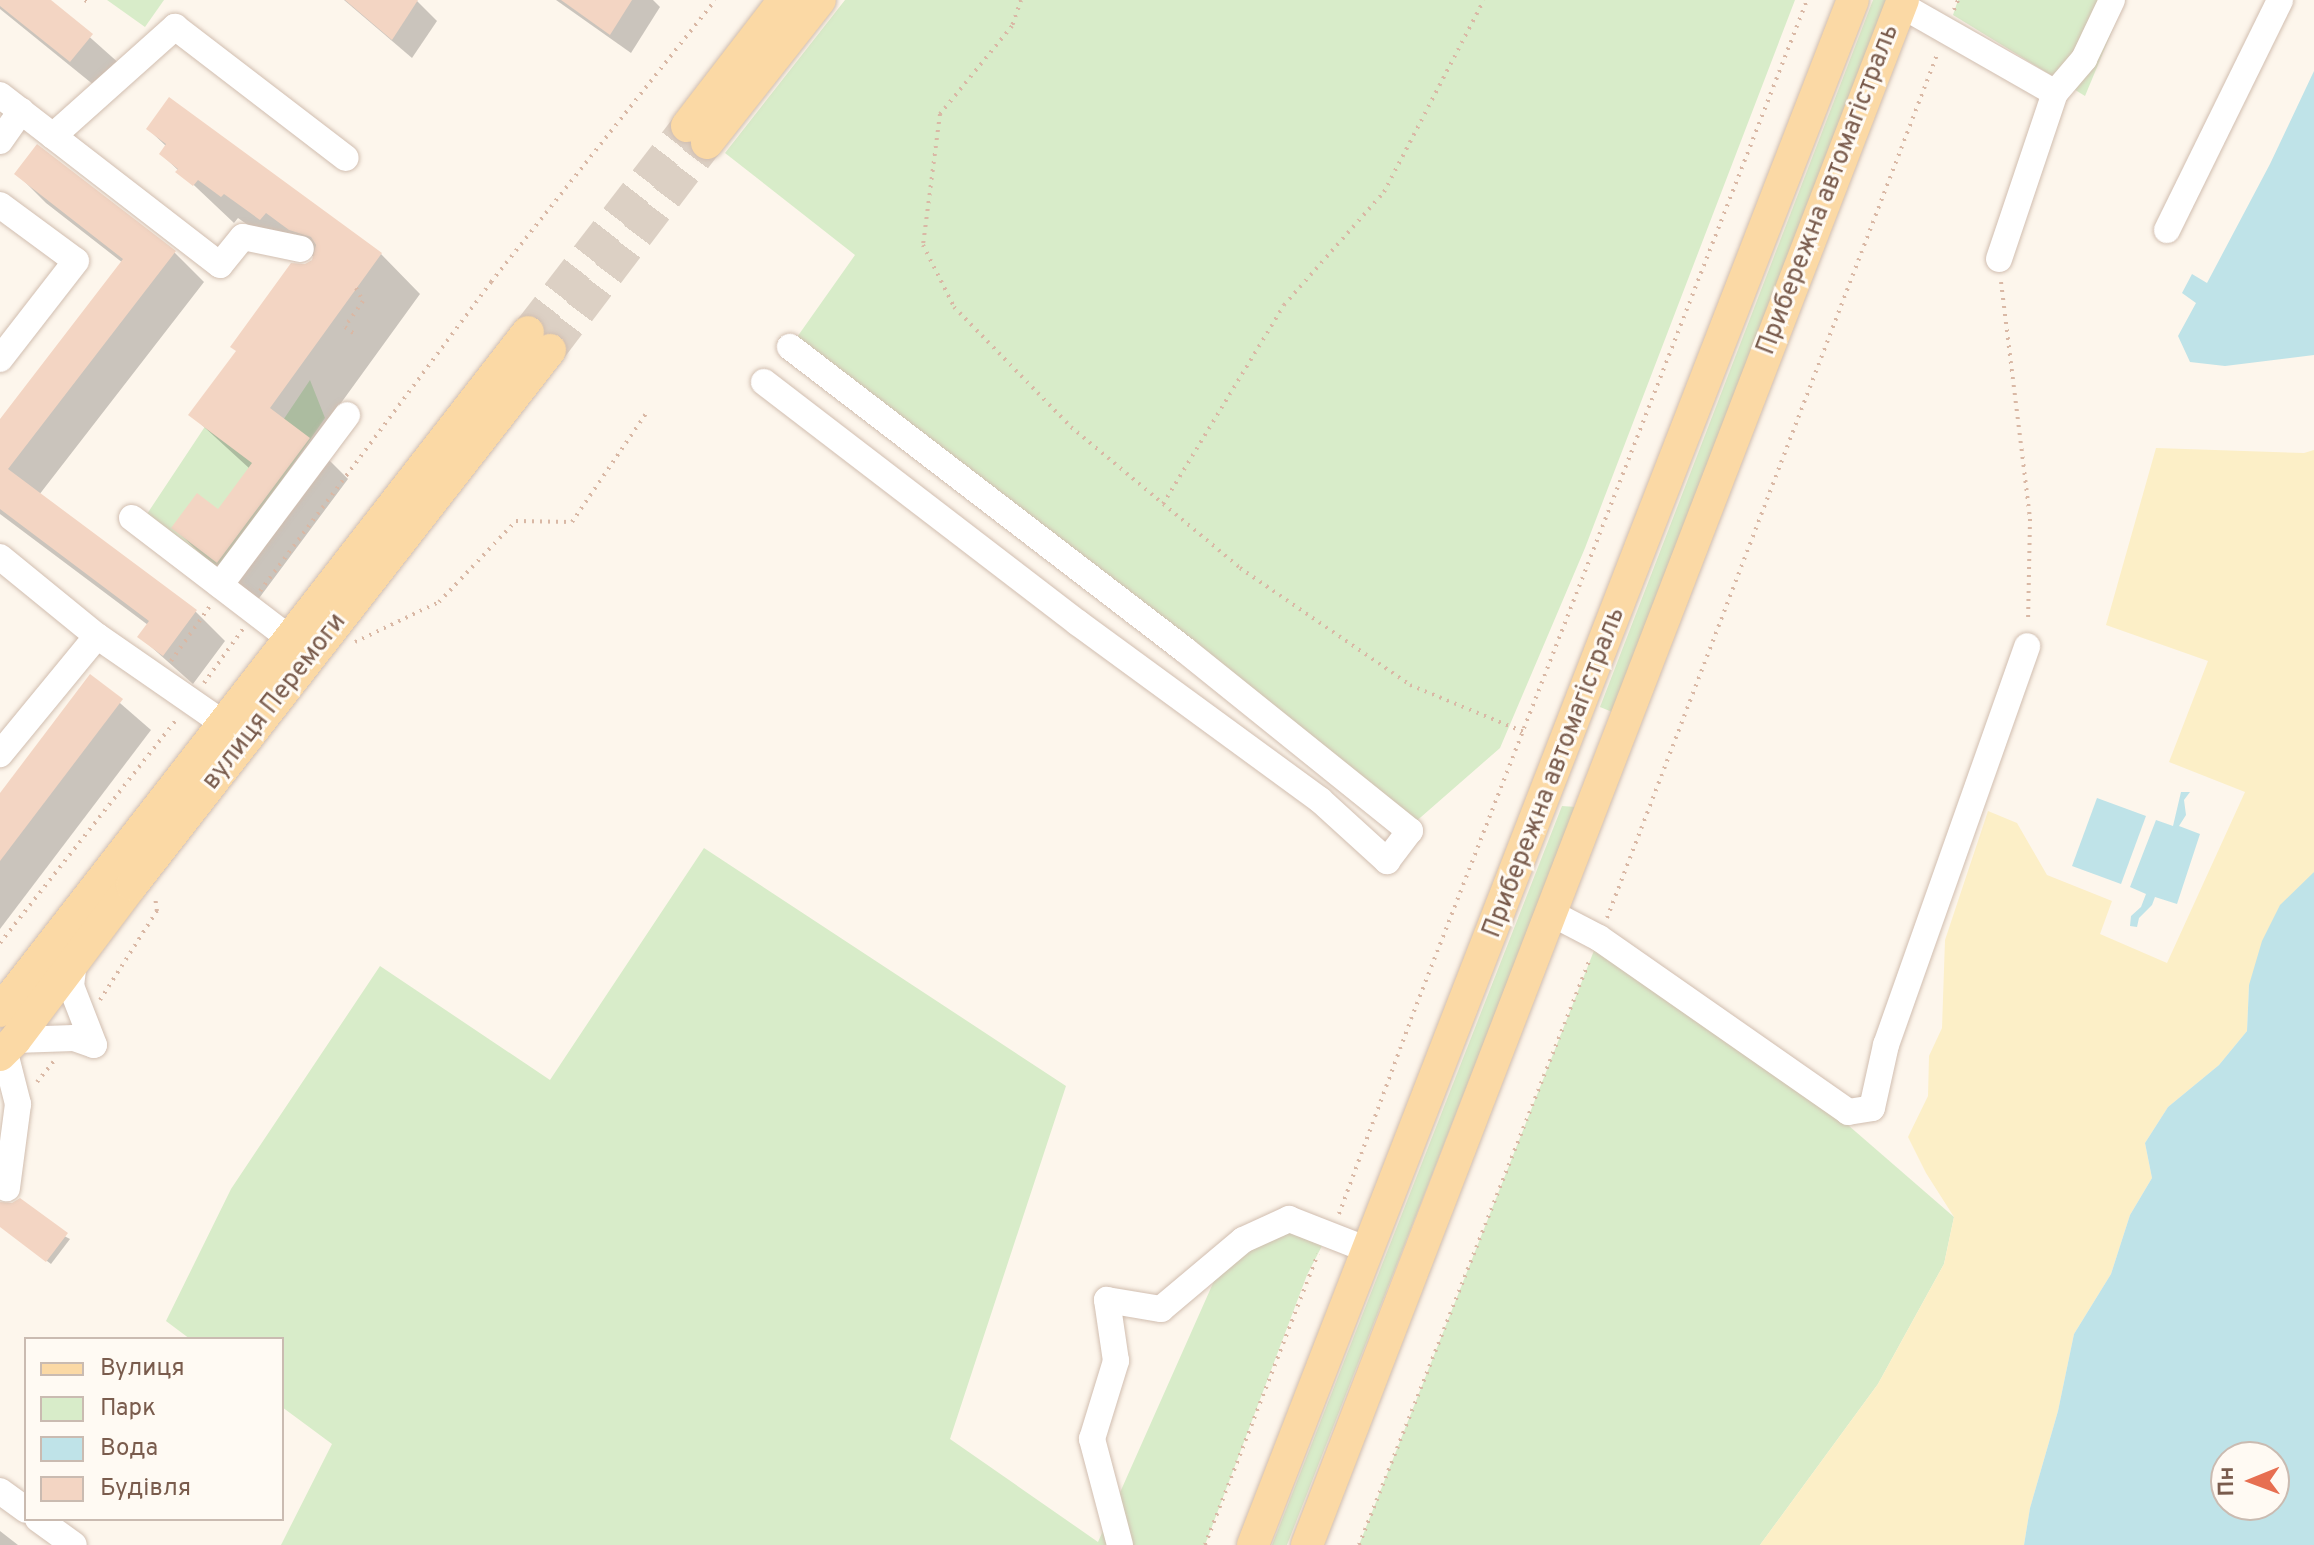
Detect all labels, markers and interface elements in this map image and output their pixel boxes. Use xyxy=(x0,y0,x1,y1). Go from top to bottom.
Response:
street label: Прибережна автомагістраль xyxy=(1751,20,1907,360)
street label: Прибережна автомагістраль xyxy=(1477,603,1633,943)
street label: вулиця Перемоги xyxy=(196,607,354,797)
legend xyxy=(24,1337,284,1521)
text: Вулиця xyxy=(100,1354,184,1384)
text: Парк xyxy=(100,1394,156,1424)
text: Вода xyxy=(100,1434,158,1464)
north arrow xyxy=(2210,1441,2290,1521)
text: Пн xyxy=(2214,1466,2241,1496)
text: Будівля xyxy=(100,1474,191,1504)

